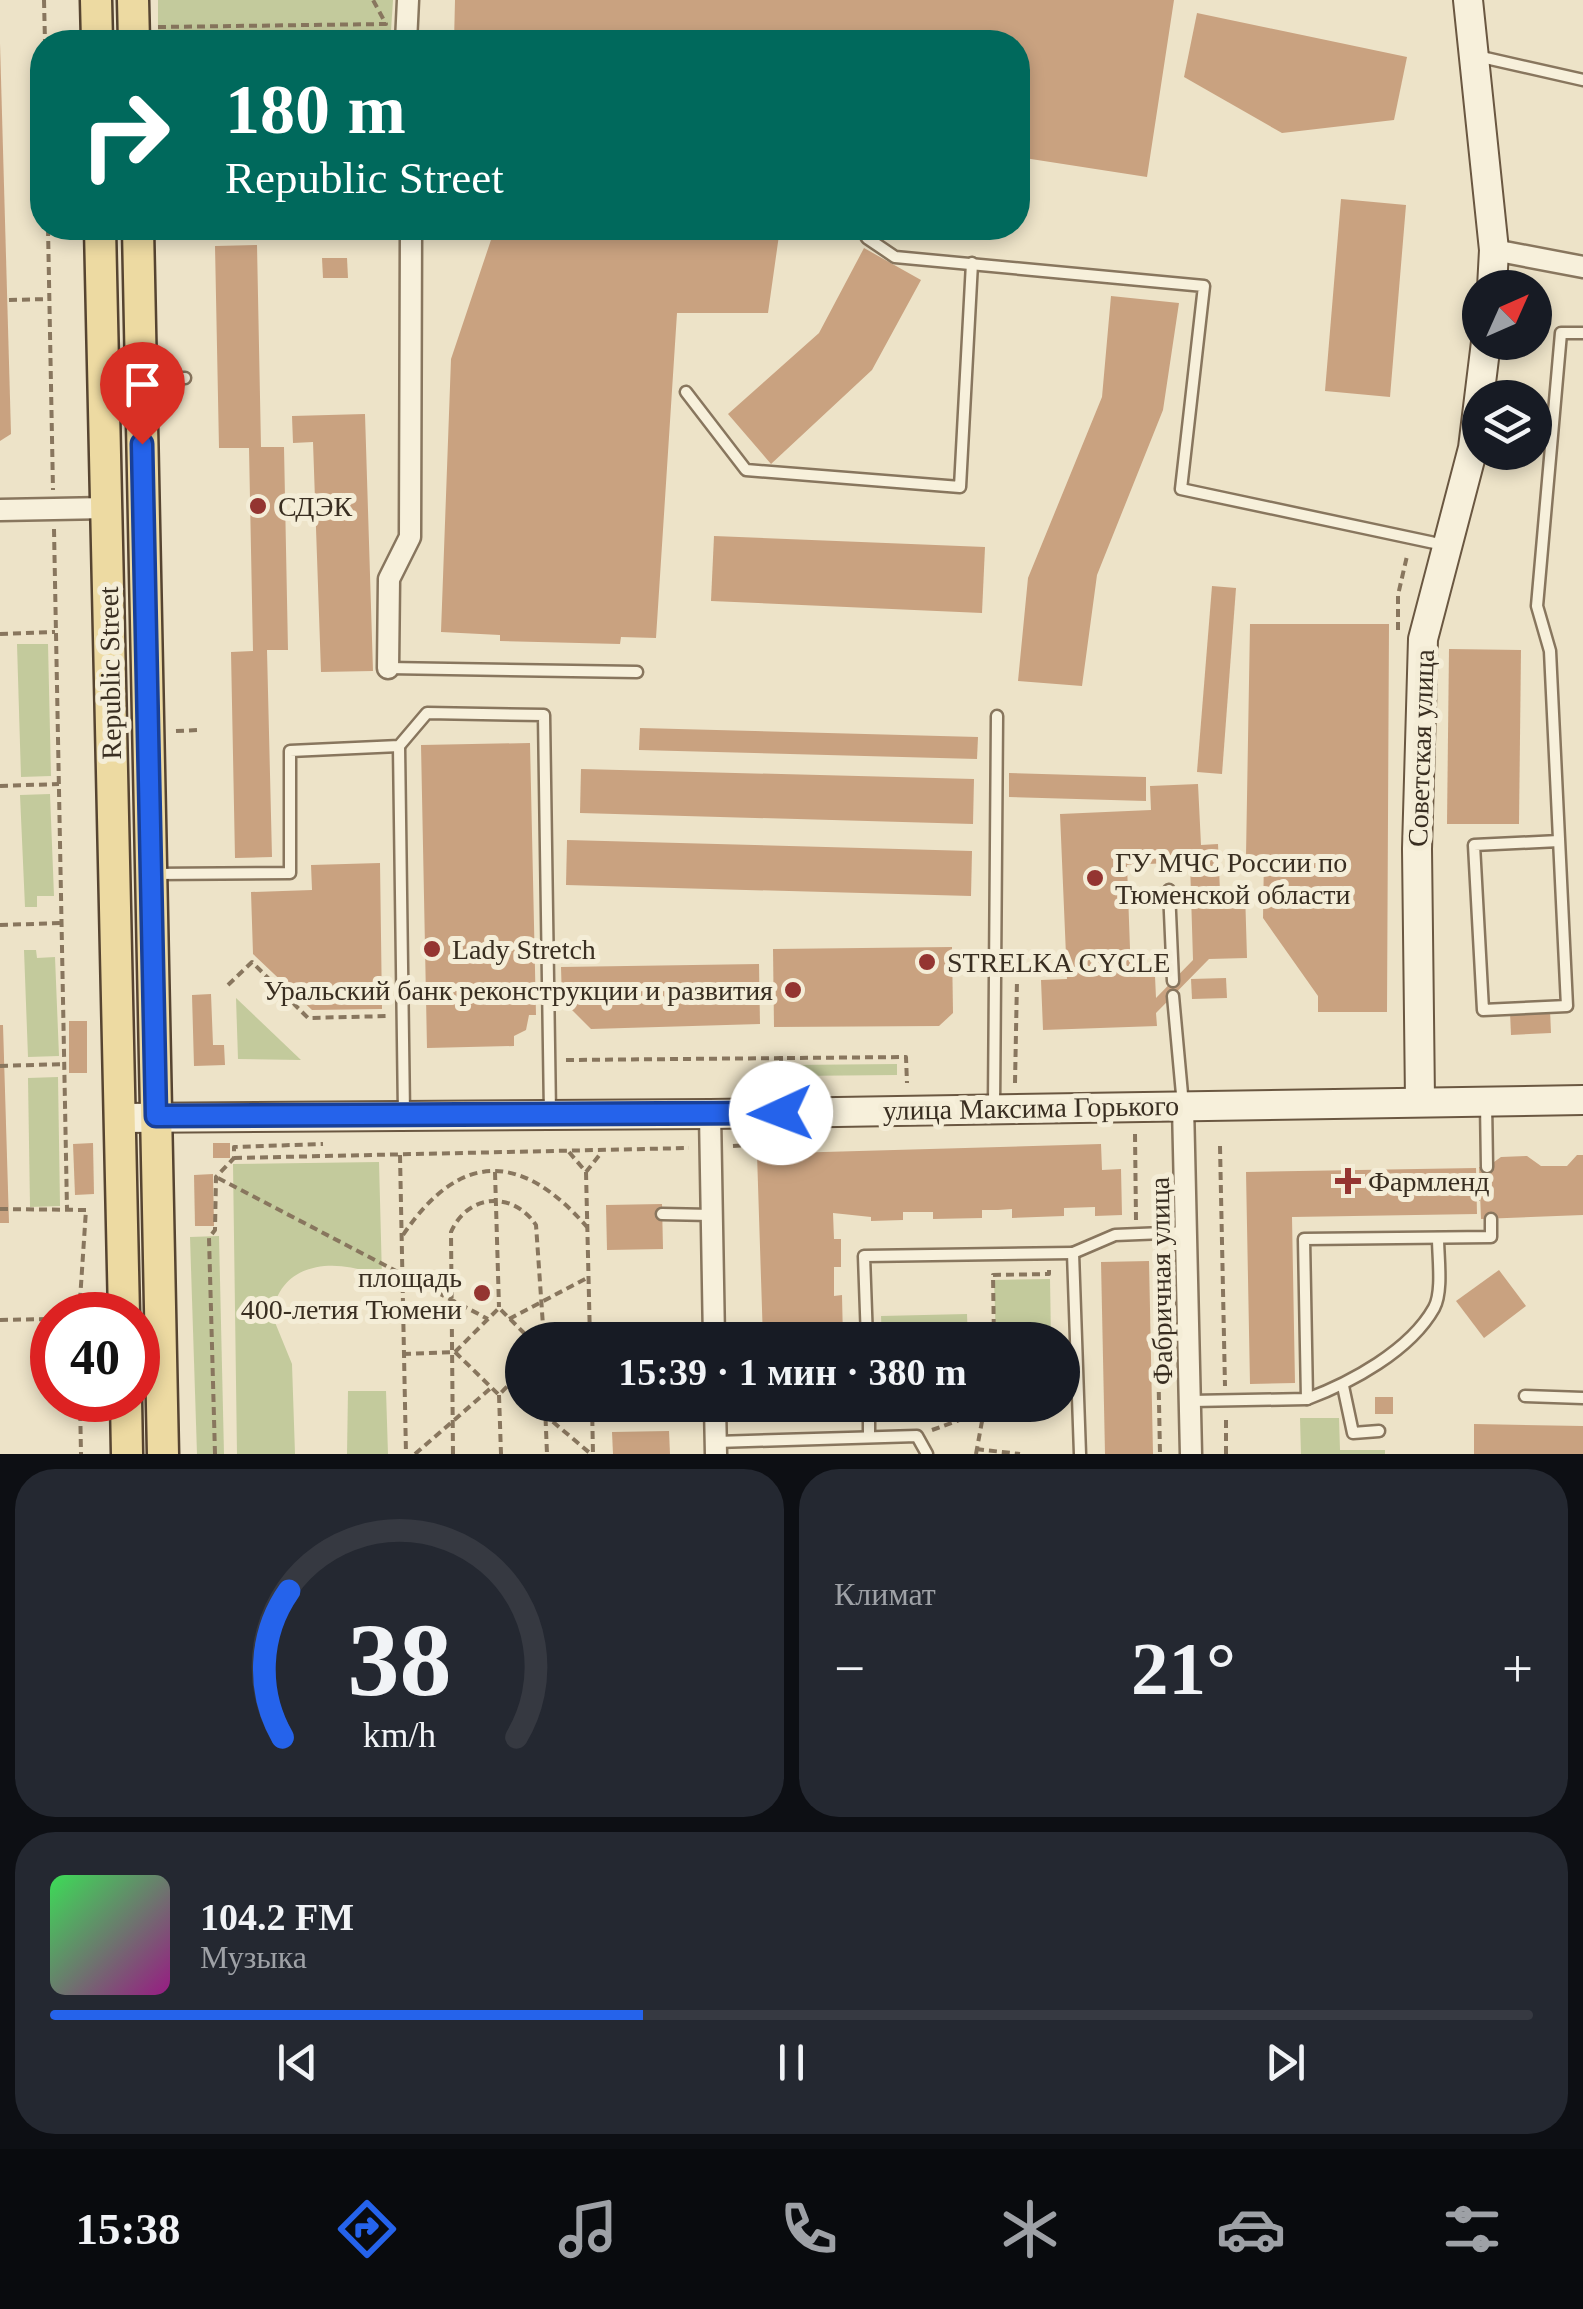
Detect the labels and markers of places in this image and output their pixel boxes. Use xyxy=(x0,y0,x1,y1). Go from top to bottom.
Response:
pin xyxy=(100,342,185,445)
place label: СДЭК xyxy=(278,491,353,522)
marker: СДЭК xyxy=(247,495,269,517)
place label: ГУ МЧС России по Тюменской области xyxy=(1115,847,1351,910)
marker: ГУ МЧС России по Тюменской области xyxy=(1084,867,1106,889)
place label: Lady Stretch xyxy=(452,934,596,965)
marker: Lady Stretch xyxy=(421,938,443,960)
place label: STRELKA CYCLE xyxy=(947,947,1170,978)
marker: STRELKA CYCLE xyxy=(916,951,938,973)
place label: Уральский банк реконструкции и развития xyxy=(263,975,773,1006)
marker: Уральский банк реконструкции и развития xyxy=(782,979,804,1001)
place label: Фармленд xyxy=(1368,1166,1489,1197)
marker: Фармленд xyxy=(1337,1170,1359,1192)
place label: площадь 400-летия Тюмени xyxy=(241,1262,462,1325)
marker: площадь 400-летия Тюмени xyxy=(471,1282,493,1304)

